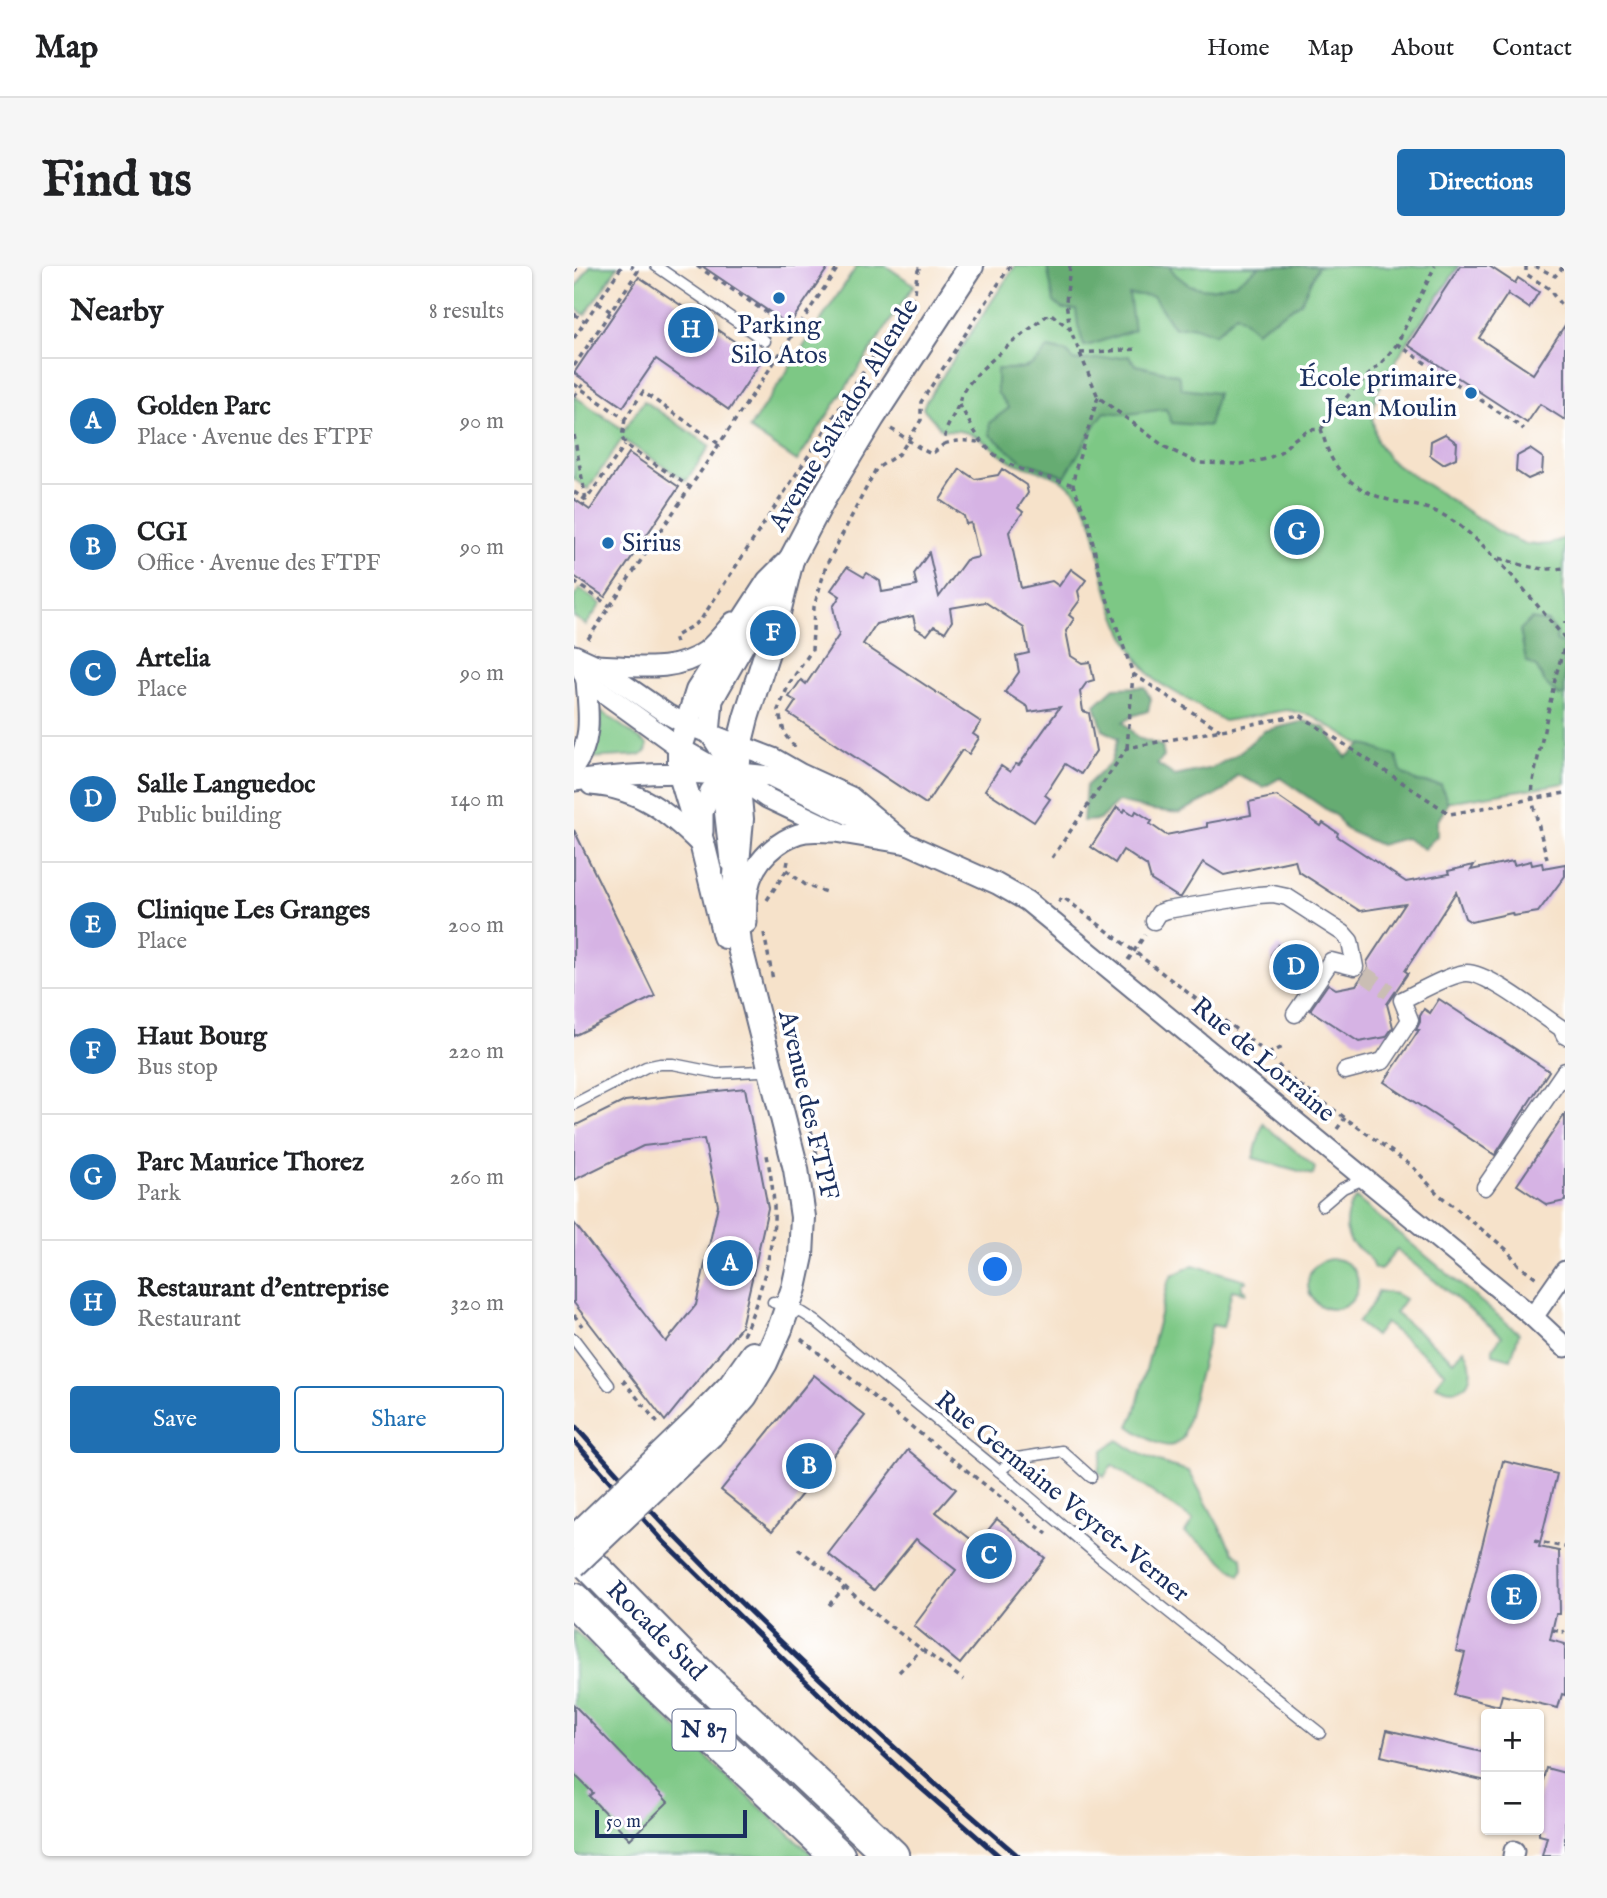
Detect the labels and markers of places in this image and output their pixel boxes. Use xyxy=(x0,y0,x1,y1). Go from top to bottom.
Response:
marker: Parking Silo Atos xyxy=(771,290,787,306)
pin: H xyxy=(668,304,714,356)
place label: Parking Silo Atos xyxy=(731,309,827,372)
place label: École primaire Jean Moulin xyxy=(1299,362,1457,425)
marker: École primaire Jean Moulin xyxy=(1463,385,1479,401)
pin: G xyxy=(1274,506,1320,558)
place label: Sirius xyxy=(622,527,681,560)
marker: Sirius xyxy=(600,535,616,551)
pin: F xyxy=(750,607,796,659)
pin: D xyxy=(1273,941,1319,993)
pin: A xyxy=(707,1237,753,1289)
pin: B xyxy=(786,1440,832,1492)
pin: C xyxy=(966,1530,1012,1582)
pin: E xyxy=(1491,1571,1537,1623)

